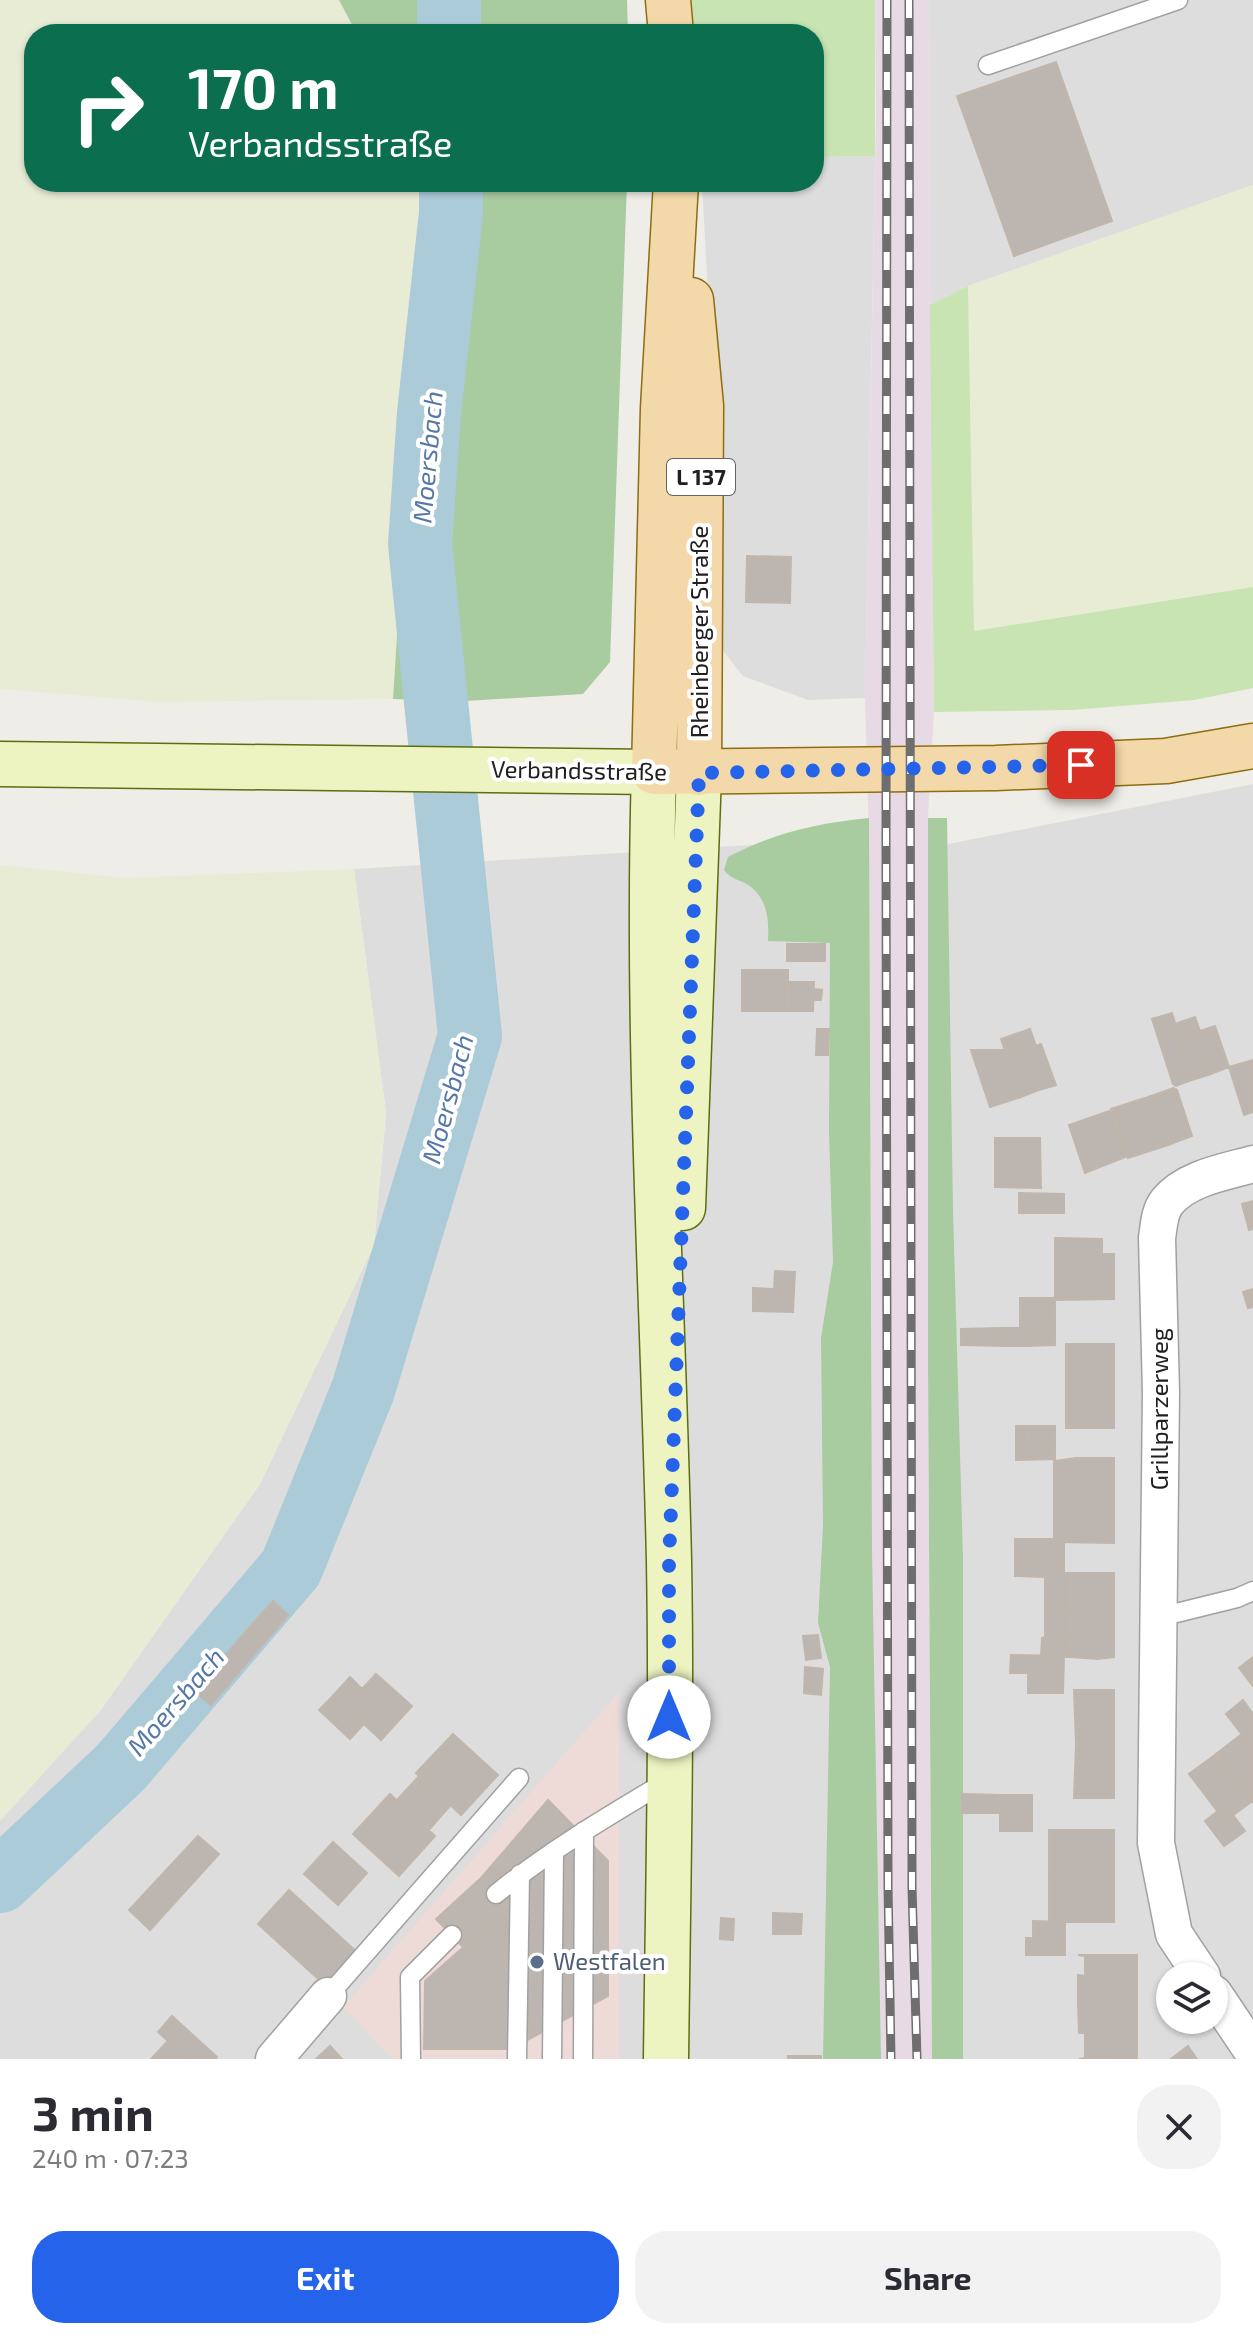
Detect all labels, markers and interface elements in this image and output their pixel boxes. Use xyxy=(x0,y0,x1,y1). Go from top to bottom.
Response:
text: 170 m xyxy=(188,53,339,120)
icon: right xyxy=(56,56,160,160)
text: Verbandsstraße xyxy=(188,121,452,164)
water label: Moersbach xyxy=(405,390,448,524)
road number: L 137 xyxy=(667,459,735,495)
street label: Rheinberger Straße xyxy=(684,526,713,738)
pin xyxy=(1047,731,1115,799)
icon: arrive xyxy=(1059,743,1103,787)
street label: Verbandsstraße xyxy=(491,753,667,786)
water label: Moersbach xyxy=(414,1031,479,1167)
street label: Grillparzerweg xyxy=(1144,1328,1173,1490)
water label: Moersbach xyxy=(120,1641,230,1761)
position arrow xyxy=(627,1675,711,1759)
place label: Westfalen xyxy=(553,1946,666,1975)
marker: Westfalen xyxy=(528,1953,546,1971)
map controls xyxy=(1156,1962,1228,2034)
button: layers xyxy=(1156,1962,1228,2034)
text: 3 min xyxy=(32,2083,154,2141)
button: close xyxy=(1137,2085,1221,2169)
text: 240 m · 07:23 xyxy=(32,2142,189,2173)
button: Exit xyxy=(32,2231,619,2323)
button: Share xyxy=(635,2231,1221,2323)

